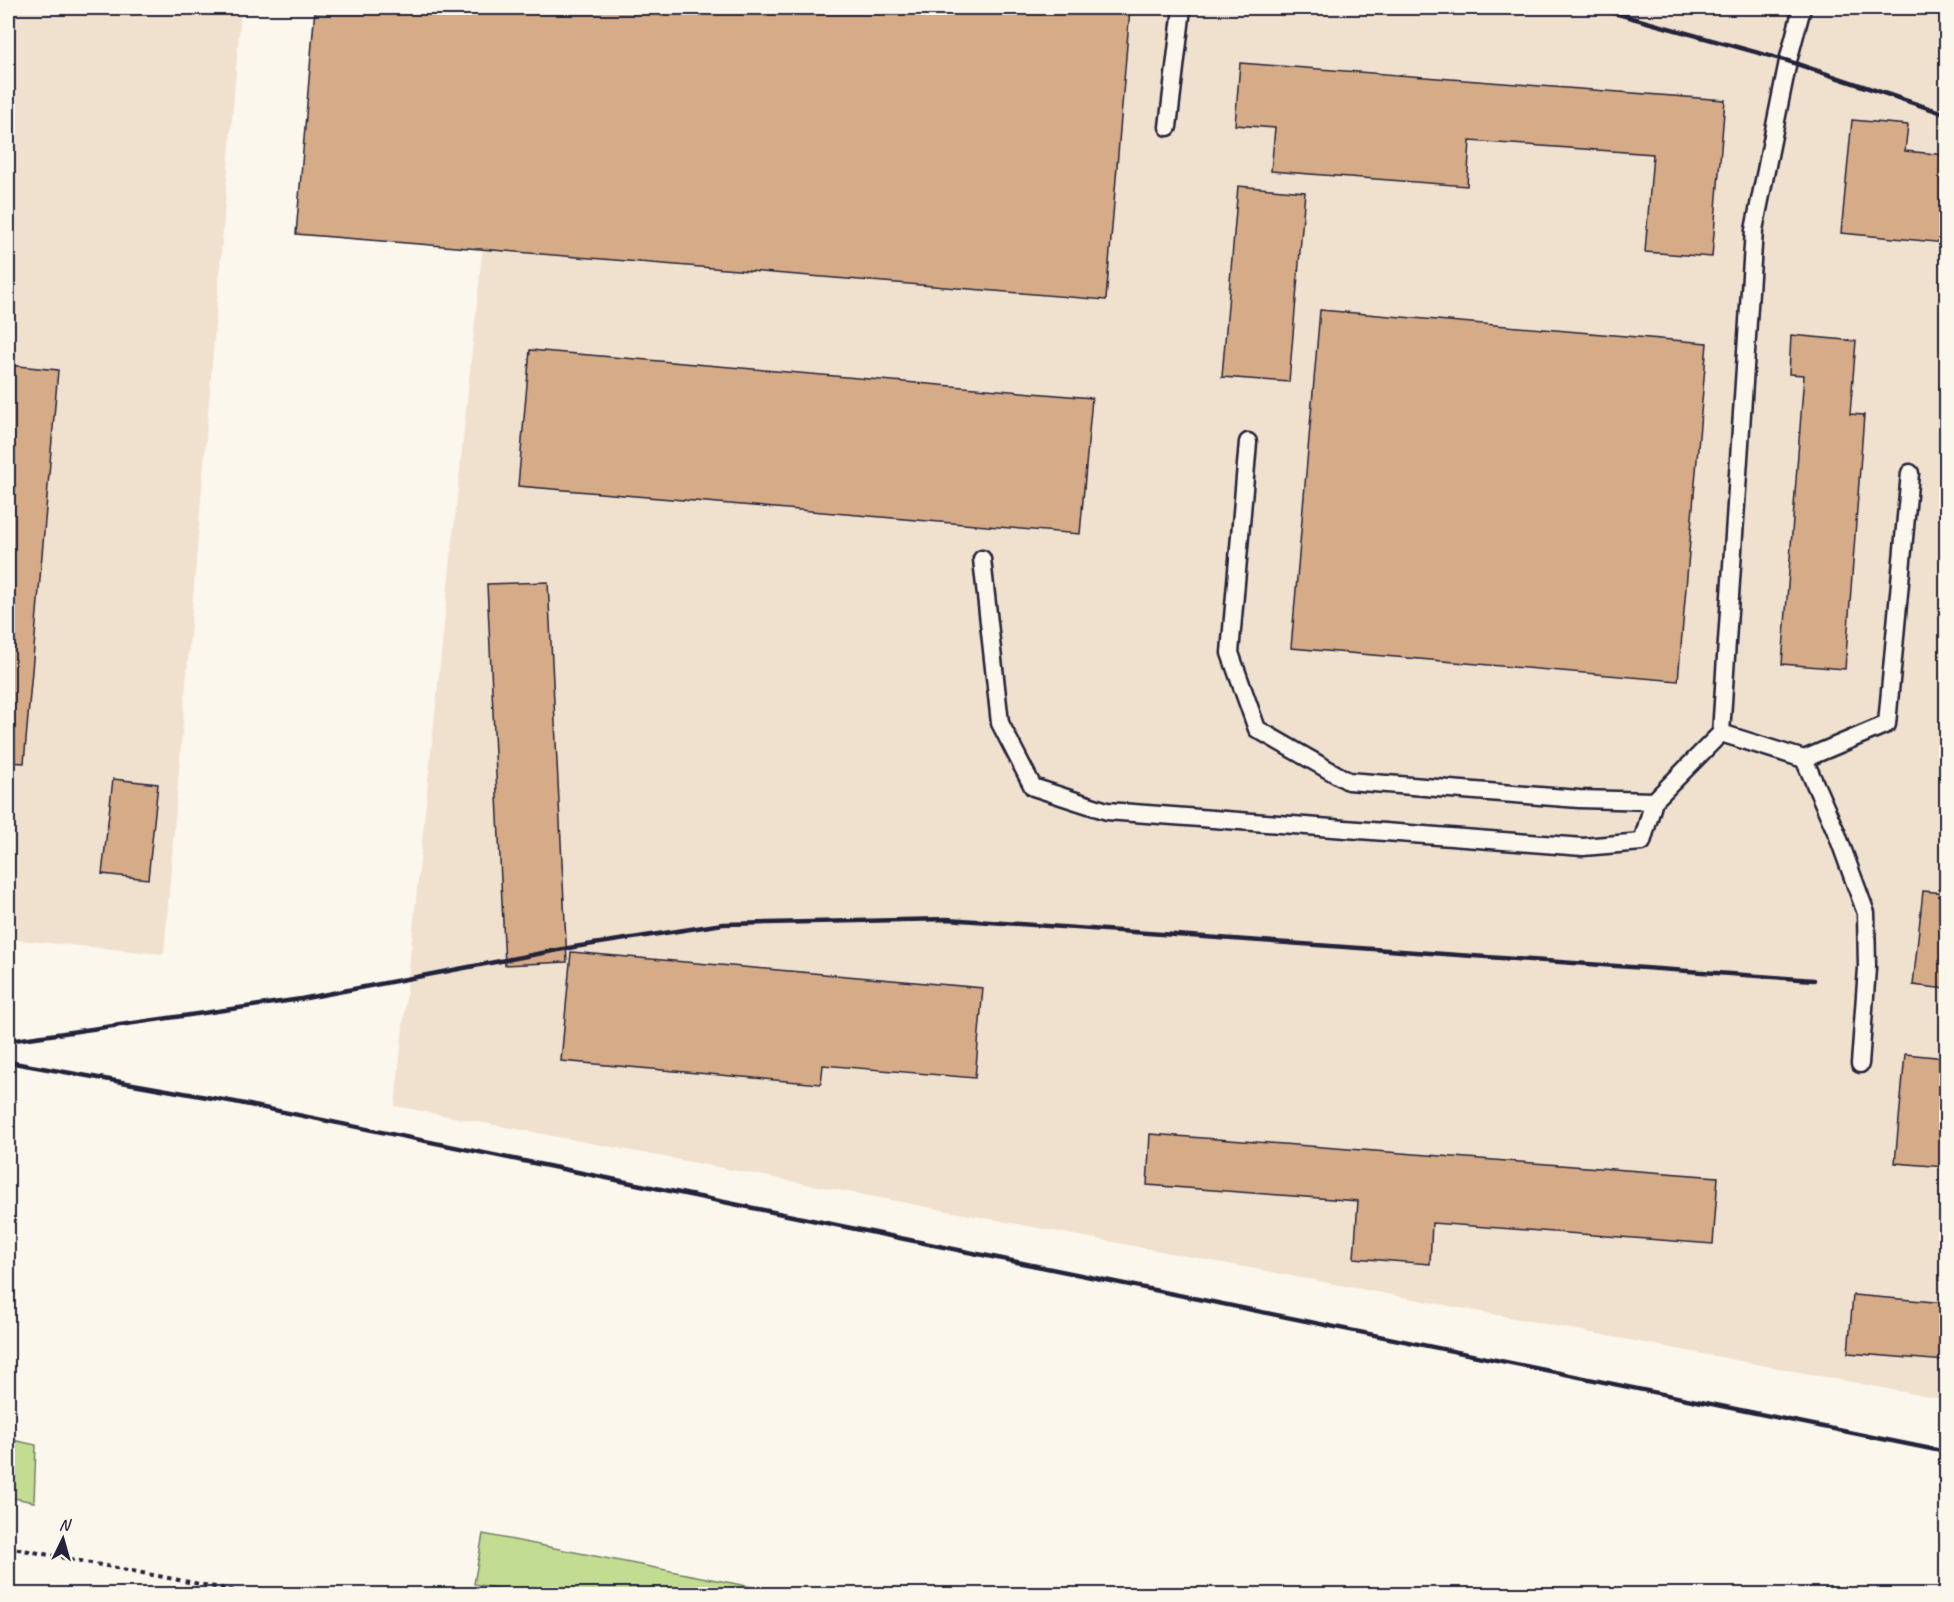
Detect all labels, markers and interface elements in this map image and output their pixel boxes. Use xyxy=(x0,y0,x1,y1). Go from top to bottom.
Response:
north arrow xyxy=(33,1509,93,1569)
text: N xyxy=(58,1515,73,1536)

